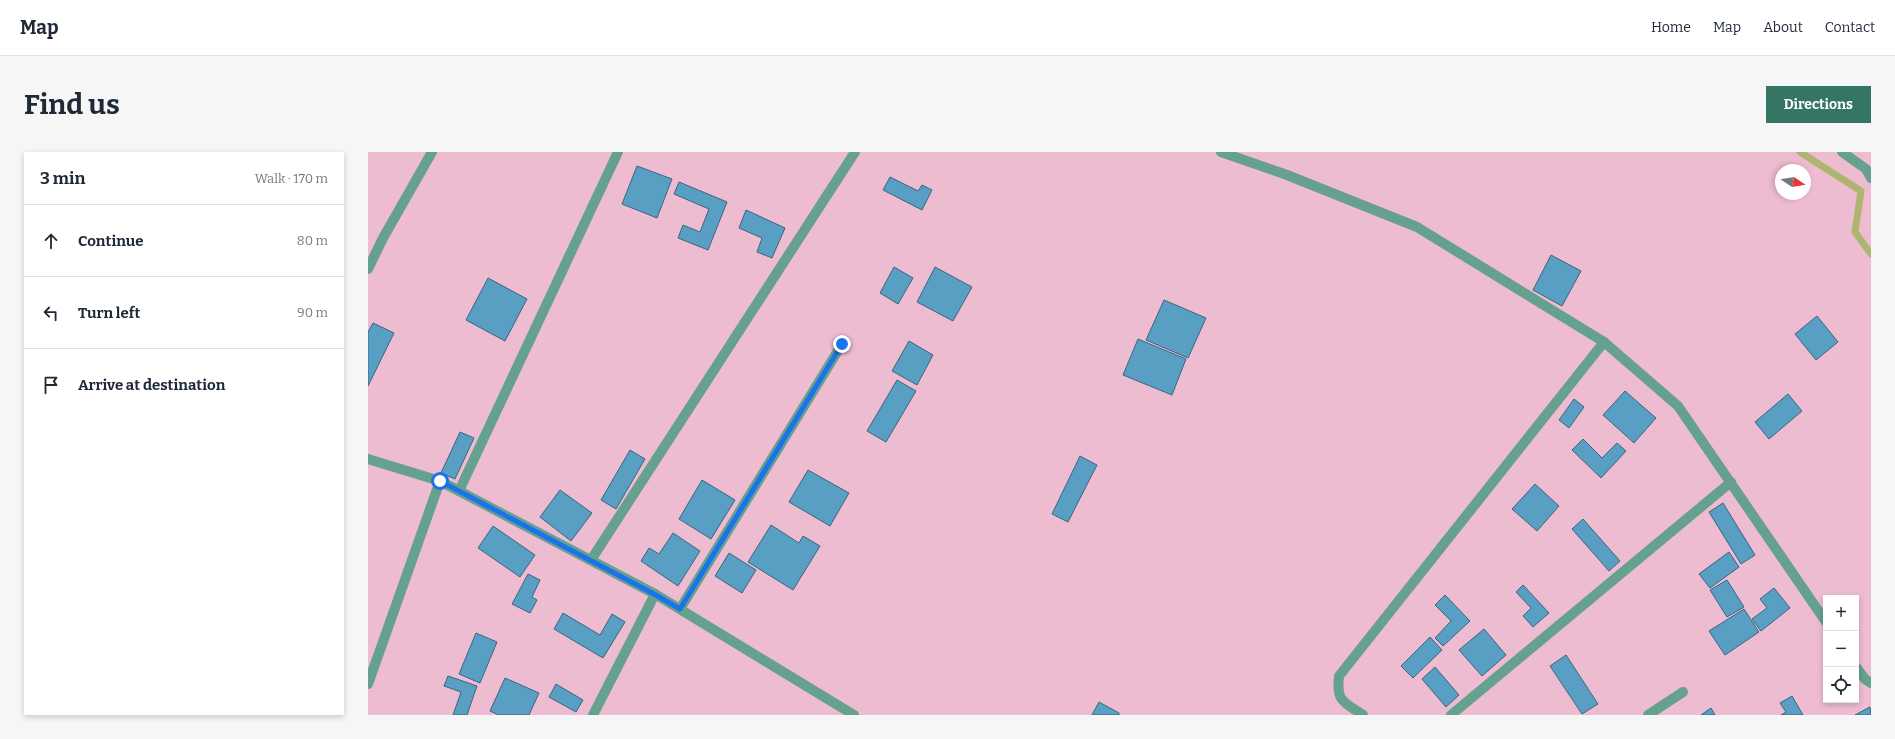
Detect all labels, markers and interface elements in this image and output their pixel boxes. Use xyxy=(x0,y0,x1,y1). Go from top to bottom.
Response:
text: Map xyxy=(20,16,59,39)
text: Home xyxy=(1651,19,1691,36)
text: Map xyxy=(1713,19,1741,36)
text: About xyxy=(1763,19,1803,36)
text: Contact xyxy=(1825,19,1875,36)
button: Directions xyxy=(1766,86,1871,123)
text: Find us xyxy=(24,88,120,121)
north arrow xyxy=(1775,164,1811,200)
text: 3 min xyxy=(40,168,85,189)
text: Walk · 170 m xyxy=(255,171,328,186)
icon: ahead xyxy=(40,230,62,252)
text: Continue xyxy=(78,232,144,250)
text: 80 m xyxy=(297,233,328,248)
icon: left xyxy=(40,302,62,324)
text: Turn left xyxy=(78,304,140,322)
text: 90 m xyxy=(297,305,328,320)
route end xyxy=(833,335,851,353)
icon: arrive xyxy=(40,374,62,396)
text: Arrive at destination xyxy=(78,376,225,394)
route start xyxy=(431,472,449,490)
map controls xyxy=(1823,595,1859,703)
button: + xyxy=(1823,595,1859,631)
button: − xyxy=(1823,631,1859,667)
button: locate xyxy=(1823,667,1859,703)

